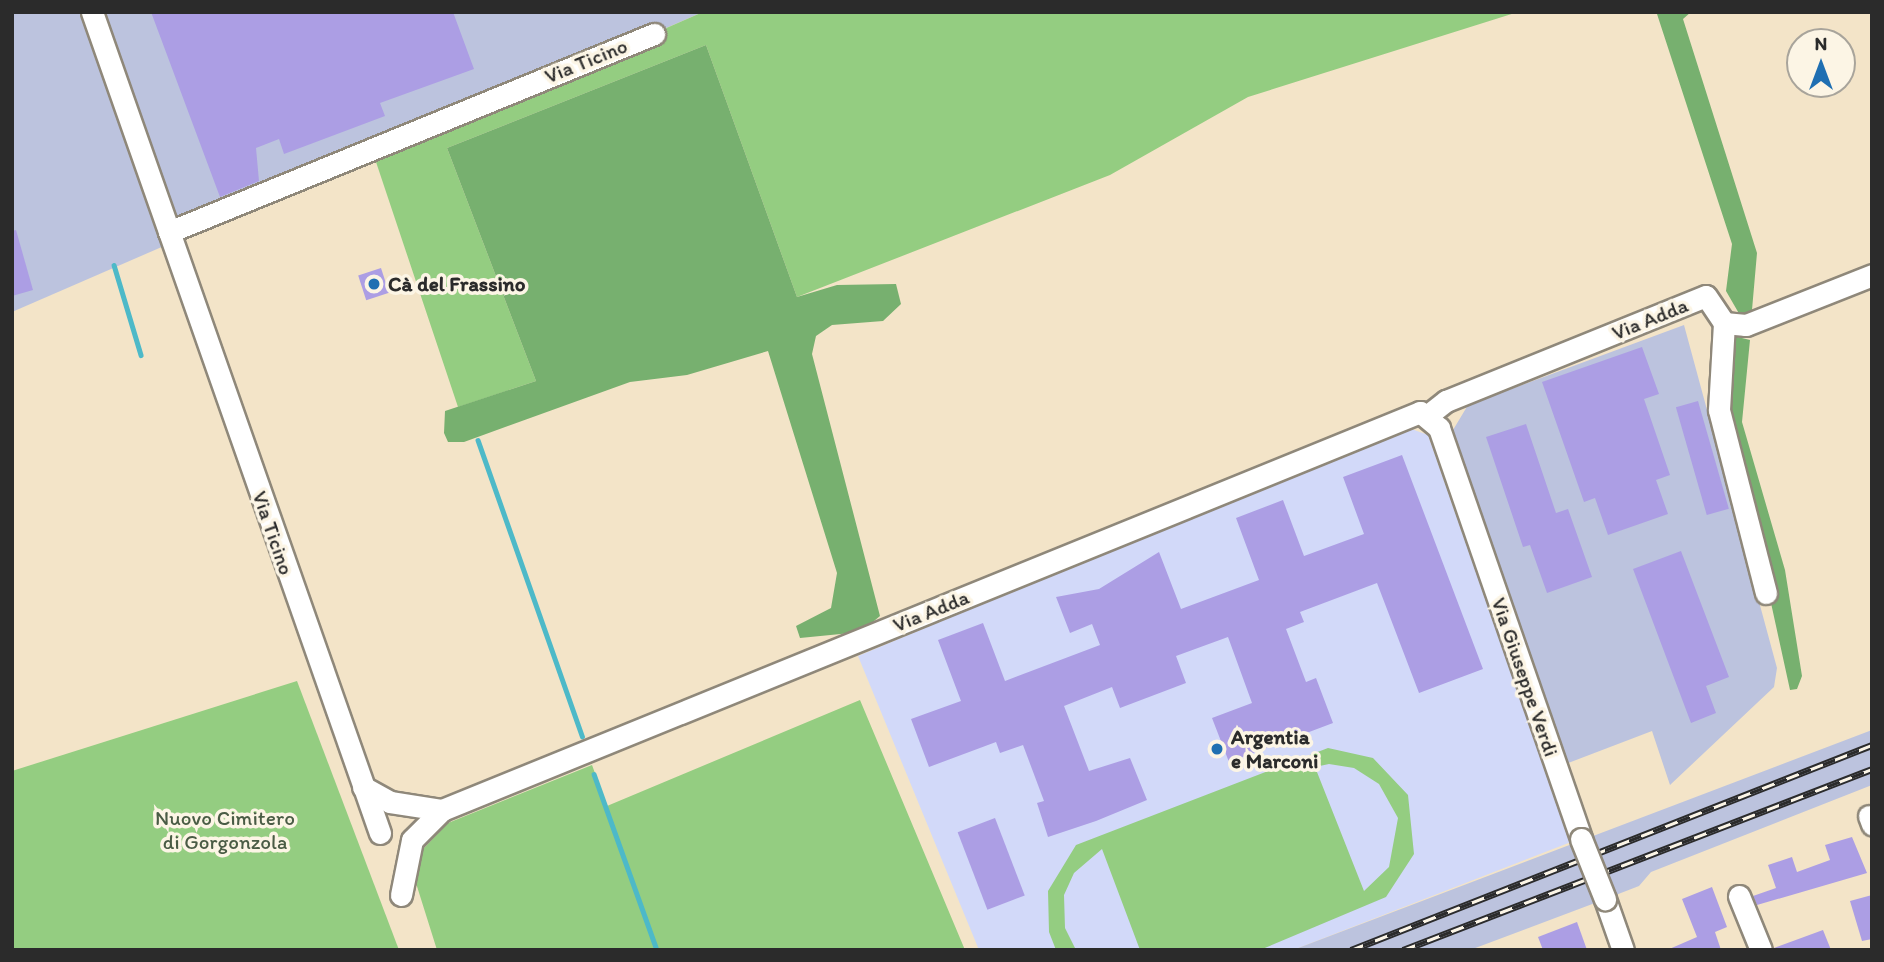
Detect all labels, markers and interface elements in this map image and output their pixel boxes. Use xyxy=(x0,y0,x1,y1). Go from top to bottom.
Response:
north arrow xyxy=(1786,28,1856,98)
text: N xyxy=(1815,32,1827,55)
street label: Via Ticino xyxy=(541,33,631,89)
place label: Cà del Frassino xyxy=(388,271,526,297)
marker: Cà del Frassino xyxy=(366,276,382,292)
street label: Via Adda xyxy=(1608,292,1692,346)
street label: Via Ticino xyxy=(247,488,299,578)
street label: Via Adda xyxy=(889,584,973,638)
street label: Via Giuseppe Verdi xyxy=(1486,594,1564,760)
place label: Argentia e Marconi xyxy=(1231,724,1319,774)
marker: Argentia e Marconi xyxy=(1209,741,1225,757)
park label: Nuovo Cimitero di Gorgonzola xyxy=(155,805,295,855)

